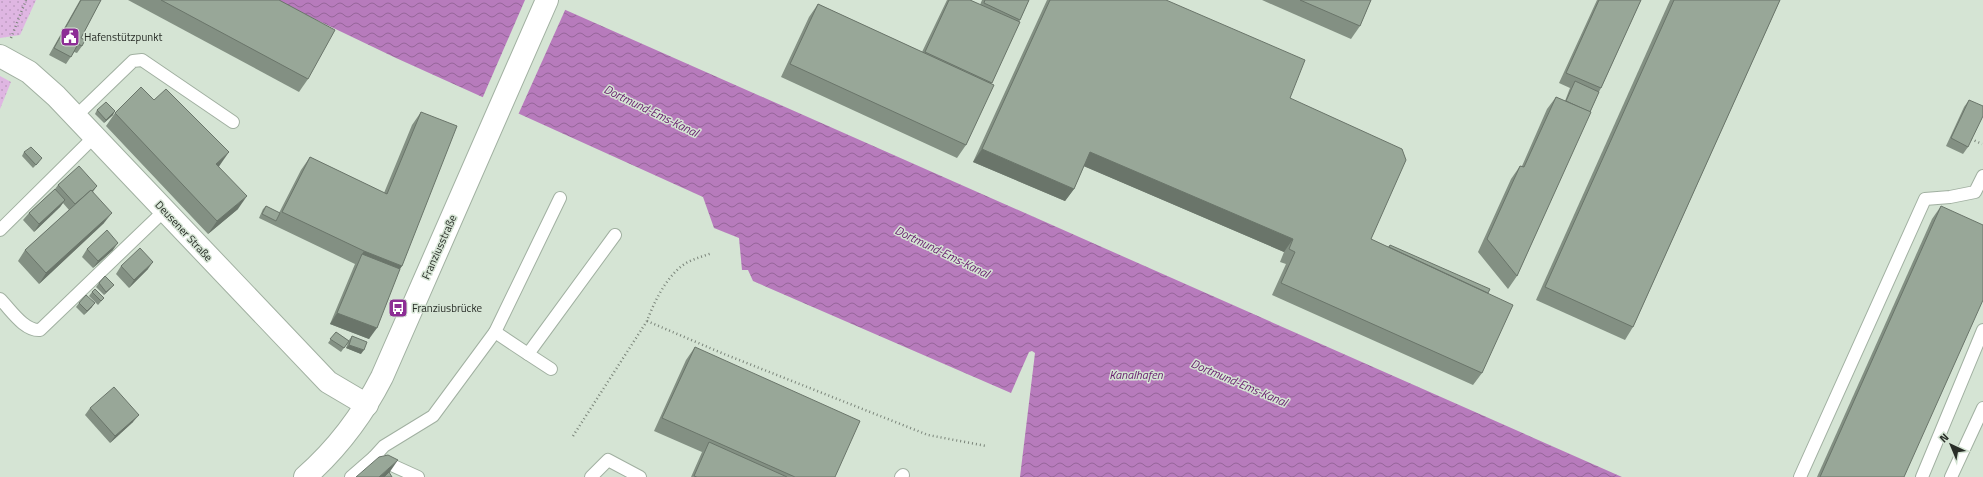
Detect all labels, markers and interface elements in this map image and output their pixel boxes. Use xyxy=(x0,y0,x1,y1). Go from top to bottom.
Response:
public building icon: Hafenstützpunkt xyxy=(59,26,81,48)
place label: Hafenstützpunkt xyxy=(84,29,162,45)
water label: Dortmund-Ems-Kanal xyxy=(601,79,703,142)
street label: Deusener Straße xyxy=(152,197,217,265)
street label: Franziusstraße xyxy=(418,212,461,282)
water label: Dortmund-Ems-Kanal xyxy=(892,220,994,283)
bus stop icon: Franziusbrücke xyxy=(387,297,409,319)
place label: Franziusbrücke xyxy=(412,300,483,316)
water label: Dortmund-Ems-Kanal xyxy=(1188,354,1292,412)
water label: Kanalhafen xyxy=(1109,365,1164,384)
north arrow xyxy=(1931,425,1971,465)
text: N xyxy=(1936,429,1952,446)

